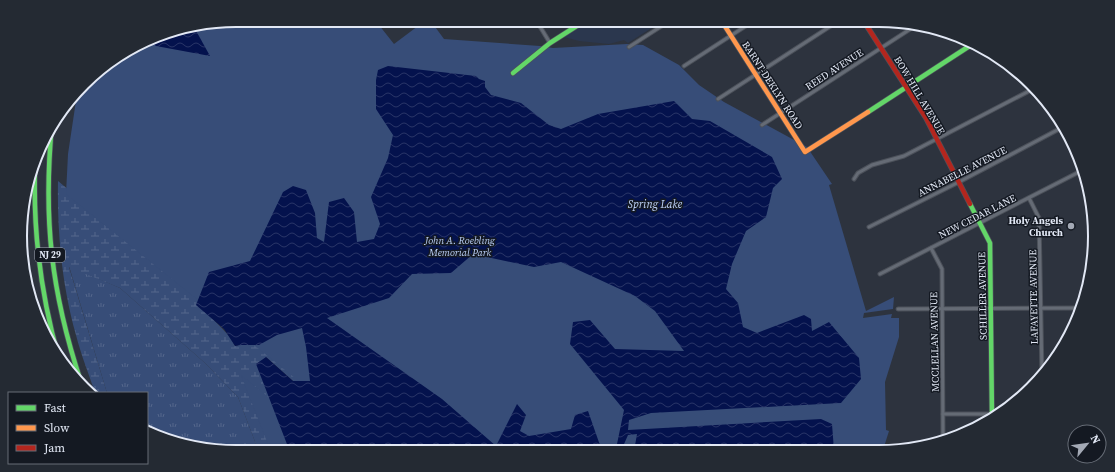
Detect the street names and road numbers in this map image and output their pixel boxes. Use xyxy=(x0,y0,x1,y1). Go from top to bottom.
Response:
street label: BARNT-DEKLYN ROAD xyxy=(739,39,806,132)
street label: REED AVENUE xyxy=(803,46,866,93)
street label: BOW HILL AVENUE xyxy=(891,54,948,137)
street label: ANNABELLE AVENUE xyxy=(916,143,1009,199)
street label: NEW CEDAR LANE xyxy=(937,191,1018,241)
road number: NJ 29 xyxy=(35,248,65,262)
street label: LAFAYETTE AVENUE xyxy=(1026,249,1041,344)
street label: SCHILLER AVENUE xyxy=(975,252,990,340)
street label: MCCLELLAN AVENUE xyxy=(927,292,942,392)

